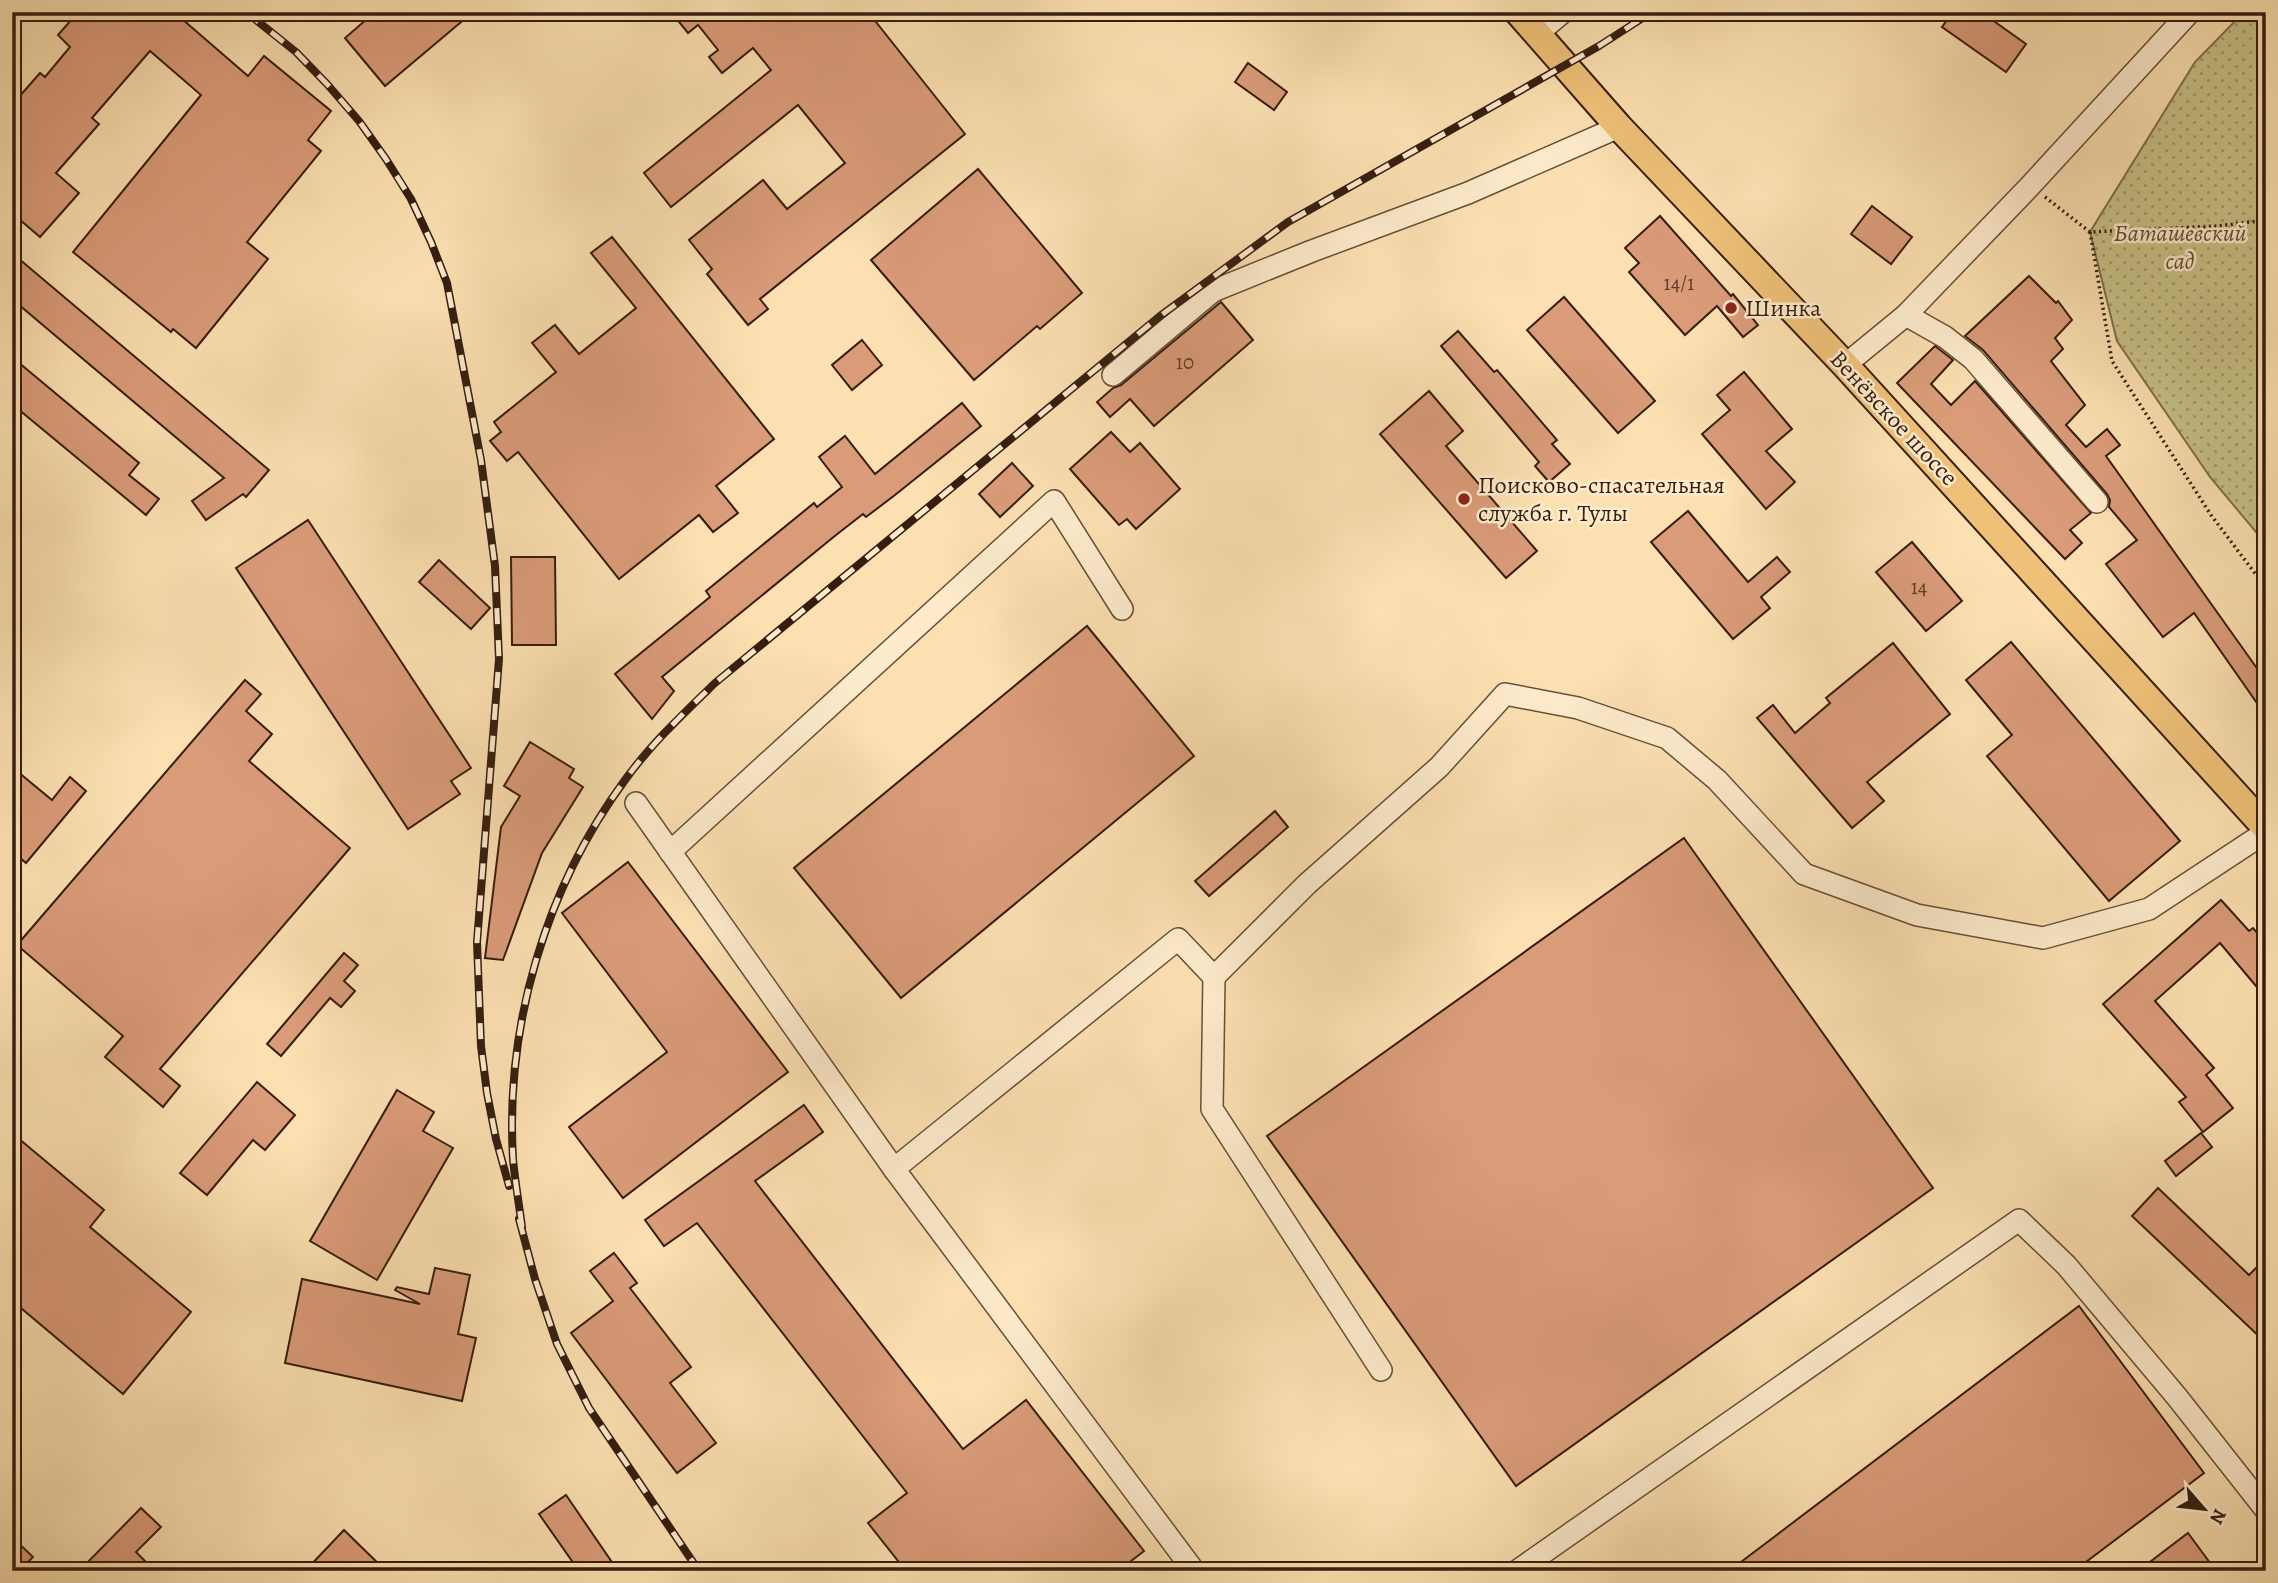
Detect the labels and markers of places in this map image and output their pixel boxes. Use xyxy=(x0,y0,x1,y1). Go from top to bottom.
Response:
place label: Шинка xyxy=(1745,292,1821,324)
marker: Шинка xyxy=(1723,300,1739,316)
place label: Поисково-спасательная служба г. Тулы xyxy=(1478,469,1725,529)
marker: Поисково-спасательная служба г. Тулы xyxy=(1456,491,1472,507)

